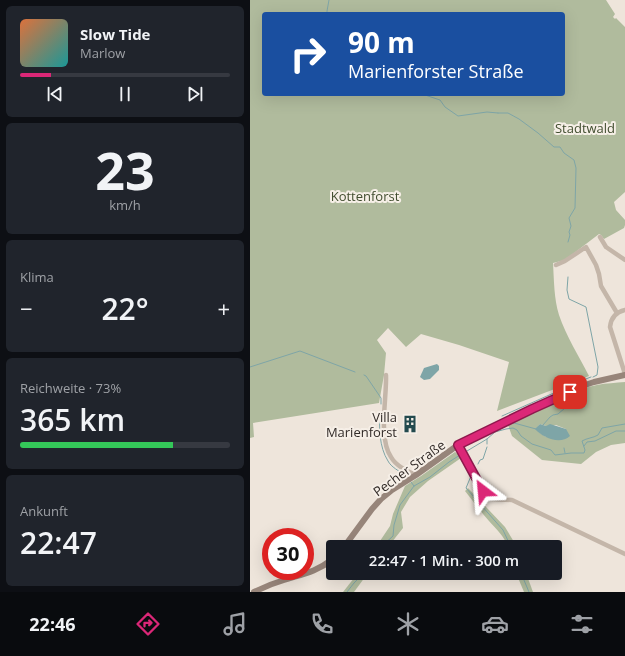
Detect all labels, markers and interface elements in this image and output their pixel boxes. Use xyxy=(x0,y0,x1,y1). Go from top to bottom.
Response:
text: 90 m xyxy=(348,23,415,61)
text: Slow Tide xyxy=(80,24,150,44)
icon: right xyxy=(282,28,334,80)
text: Marlow xyxy=(80,44,125,62)
text: Marienforster Straße xyxy=(348,59,524,83)
icon: previous xyxy=(44,83,66,105)
icon: pause xyxy=(114,83,136,105)
icon: next xyxy=(184,83,206,105)
park label: Stadtwald xyxy=(555,119,615,137)
text: 23 xyxy=(95,134,155,205)
park label: Kottenforst xyxy=(331,187,400,205)
text: km/h xyxy=(109,196,141,214)
text: Klima xyxy=(20,268,54,286)
text: 22° xyxy=(101,288,149,329)
text: − xyxy=(20,293,33,323)
text: + xyxy=(217,293,230,323)
pin xyxy=(553,375,587,409)
text: Reichweite · 73% xyxy=(20,379,121,397)
icon: arrive xyxy=(559,381,581,403)
text: 365 km xyxy=(20,399,125,440)
place label: Villa Marienforst xyxy=(326,408,397,441)
building icon: Villa Marienforst xyxy=(400,414,420,434)
street label: Pecher Straße xyxy=(369,436,449,500)
position arrow xyxy=(462,470,504,512)
text: Ankunft xyxy=(20,502,68,520)
text: 22:47 xyxy=(20,522,97,563)
speed limit sign: 30 xyxy=(262,528,314,580)
text: 22:47 · 1 Min. · 300 m xyxy=(369,550,519,570)
icon: directions xyxy=(134,610,162,638)
icon: music xyxy=(221,610,249,638)
icon: phone xyxy=(308,610,336,638)
icon: climate xyxy=(394,610,422,638)
icon: car xyxy=(481,610,509,638)
icon: filters xyxy=(568,610,596,638)
text: 22:46 xyxy=(29,612,76,636)

